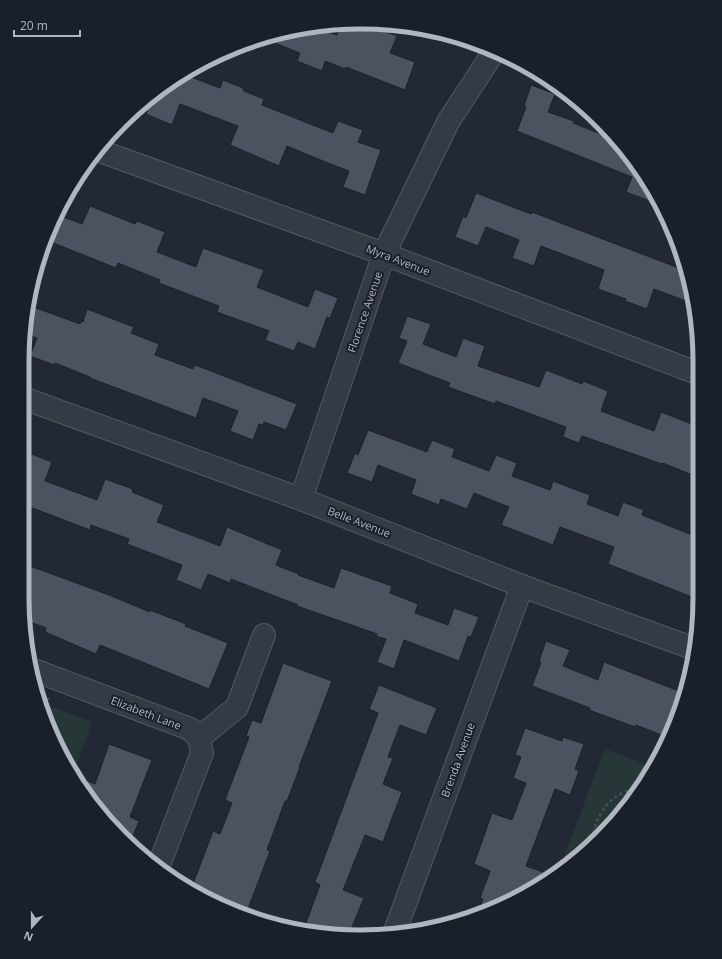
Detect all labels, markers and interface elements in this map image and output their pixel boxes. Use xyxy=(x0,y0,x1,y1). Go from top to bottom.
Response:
scale bar xyxy=(14,12,80,38)
text: 20 m xyxy=(20,17,48,34)
street label: Myra Avenue xyxy=(364,240,432,279)
street label: Florence Avenue xyxy=(344,269,385,355)
street label: Belle Avenue xyxy=(326,503,393,540)
street label: Elizabeth Lane xyxy=(109,692,183,733)
street label: Brenda Avenue xyxy=(437,720,478,799)
north arrow xyxy=(12,907,52,947)
text: N xyxy=(21,928,35,945)

